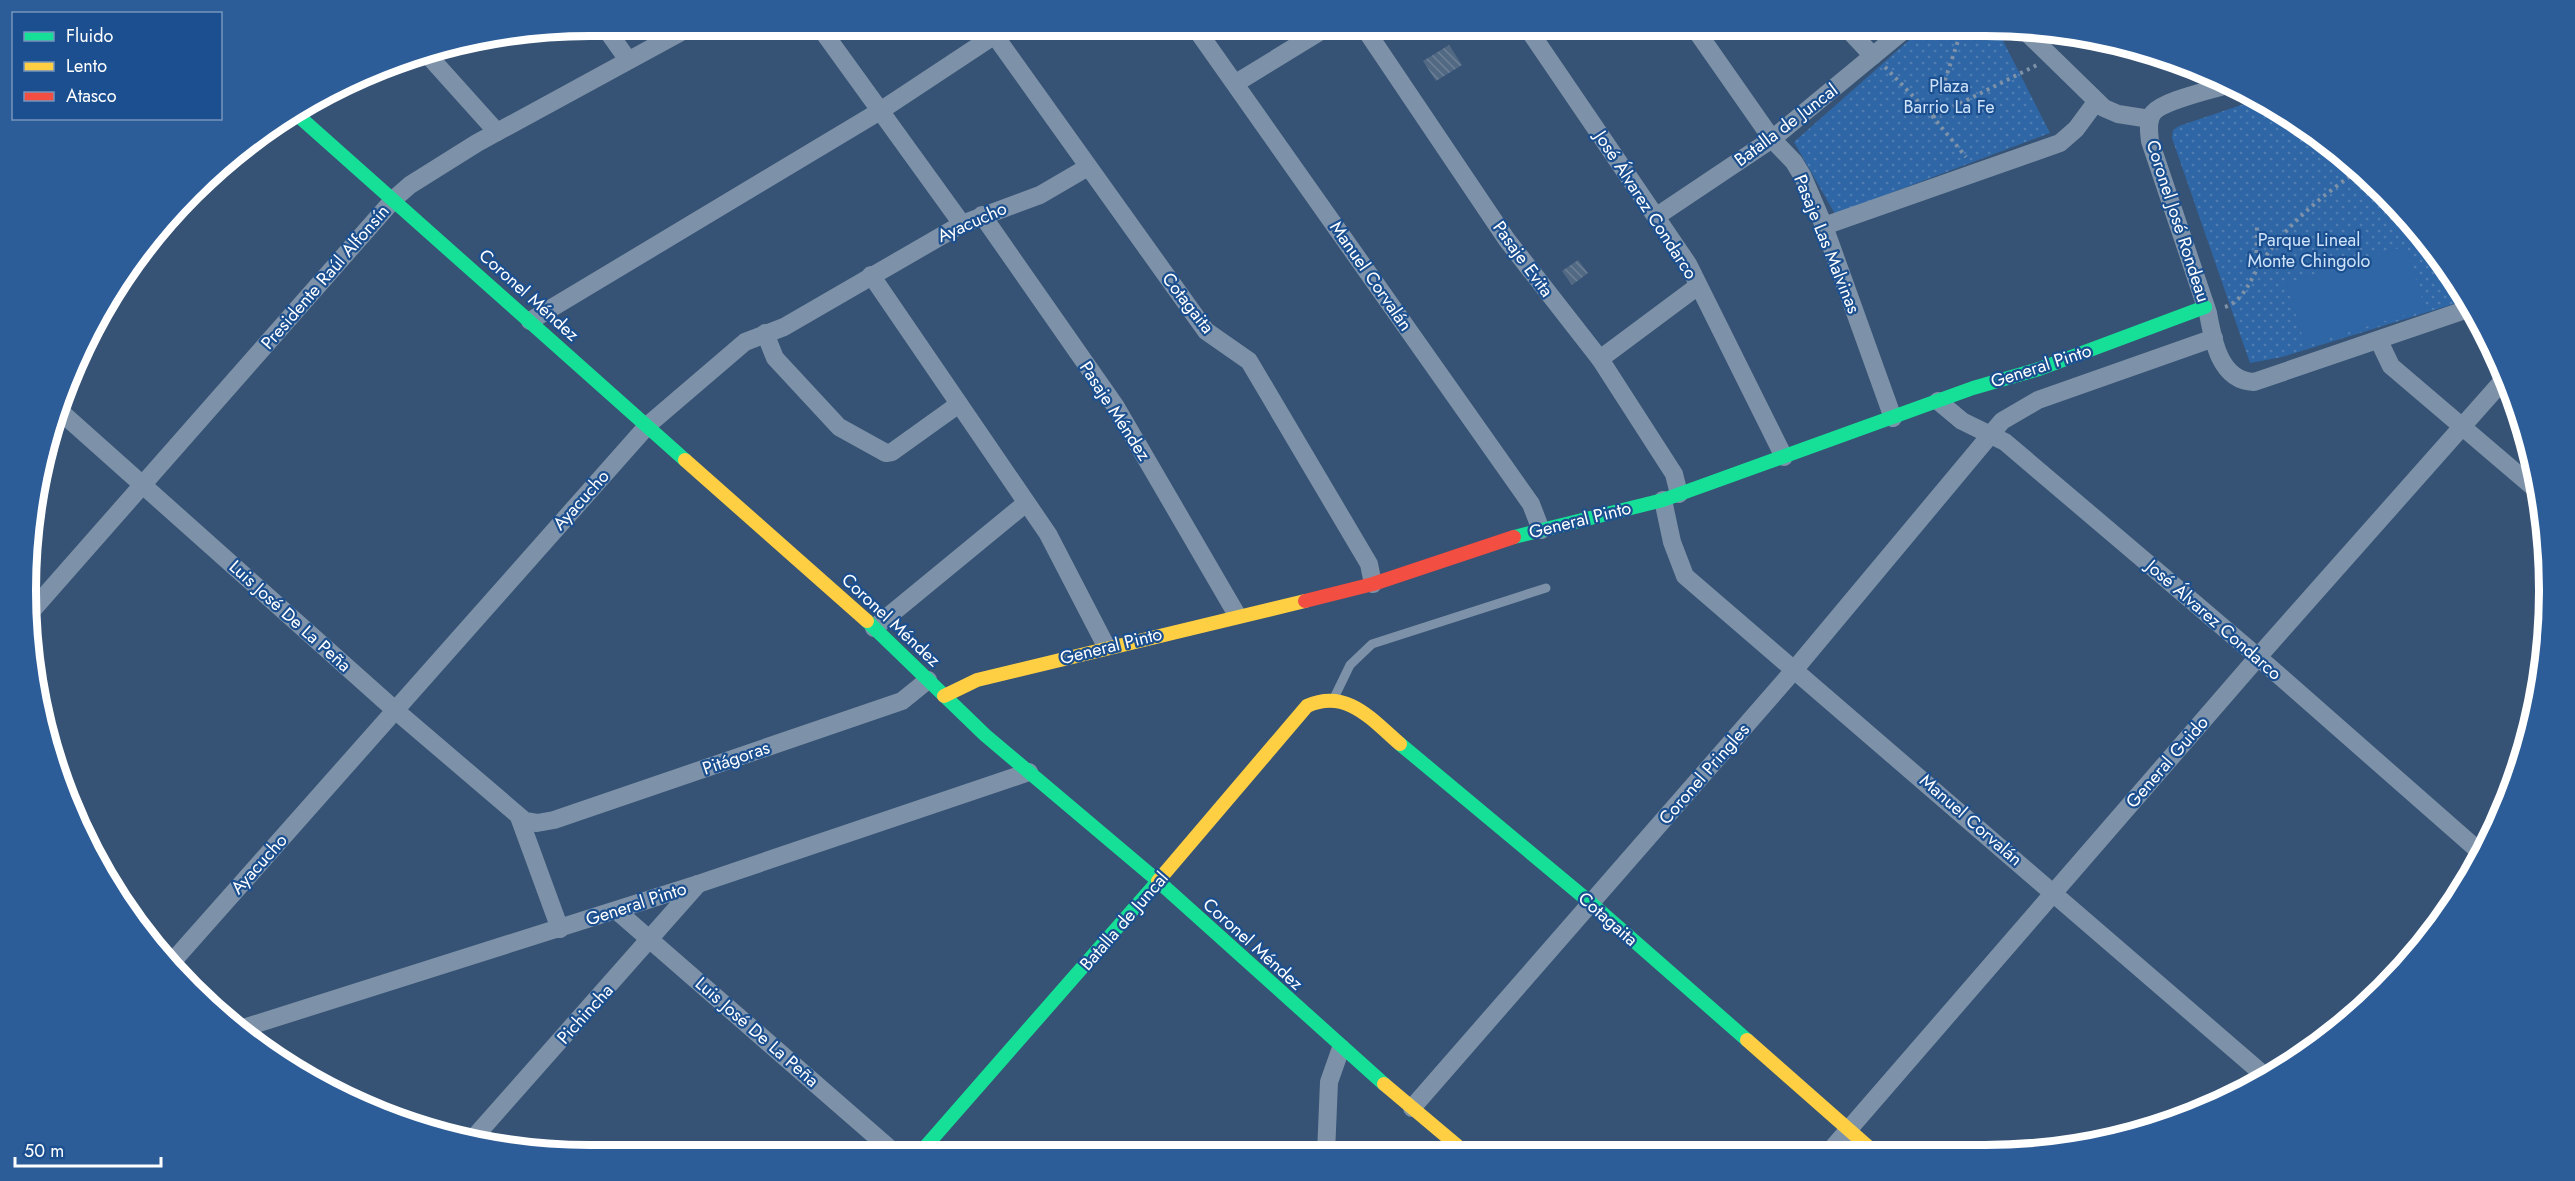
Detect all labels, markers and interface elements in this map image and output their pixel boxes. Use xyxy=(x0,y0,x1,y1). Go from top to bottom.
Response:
legend xyxy=(12,12,222,120)
text: Fluido xyxy=(66,23,114,49)
text: Lento xyxy=(66,53,107,79)
park label: Plaza Barrio La Fe xyxy=(1904,73,1994,120)
street label: Batalla de Juncal xyxy=(1729,77,1843,173)
text: Atasco xyxy=(66,83,117,109)
street label: José Álvarez Condarco xyxy=(1587,124,1704,284)
street label: Coronel José Rondeau xyxy=(2139,137,2217,305)
street label: Pasaje Las Malvinas xyxy=(1787,171,1867,317)
street label: Ayacucho xyxy=(933,195,1011,249)
street label: Presidente Raúl Alfonsín xyxy=(255,199,395,355)
street label: Manuel Corvalán xyxy=(1323,216,1419,336)
street label: Pasaje Evita xyxy=(1486,216,1560,302)
park label: Parque Lineal Monte Chingolo xyxy=(2248,227,2371,274)
street label: Coronel Méndez xyxy=(473,243,585,348)
street label: Cotagaita xyxy=(1156,267,1220,339)
street label: General Pinto xyxy=(1987,337,2095,395)
street label: Pasaje Méndez xyxy=(1073,356,1157,466)
street label: Ayacucho xyxy=(547,464,615,536)
street label: General Pinto xyxy=(1526,495,1634,545)
street label: José Álvarez Condarco xyxy=(2139,552,2288,686)
street label: Luis José De La Peña xyxy=(223,554,357,678)
street label: Coronel Méndez xyxy=(836,567,947,673)
street label: General Pinto xyxy=(1057,621,1165,671)
street label: General Guido xyxy=(2120,710,2214,814)
street label: Coronel Pringles xyxy=(1653,718,1755,830)
street label: Pitágoras xyxy=(699,734,773,782)
street label: Manuel Corvalán xyxy=(1914,768,2028,872)
street label: Ayacucho xyxy=(225,828,293,900)
street label: Batalla de Juncal xyxy=(1074,866,1174,976)
street label: General Pinto xyxy=(582,875,690,933)
street label: Cotagaita xyxy=(1572,886,1644,952)
street label: Coronel Méndez xyxy=(1197,892,1309,997)
street label: Luis José De La Peña xyxy=(689,971,825,1093)
street label: Pichincha xyxy=(551,978,619,1050)
scale bar xyxy=(15,1130,160,1168)
text: 50 m xyxy=(24,1138,64,1164)

